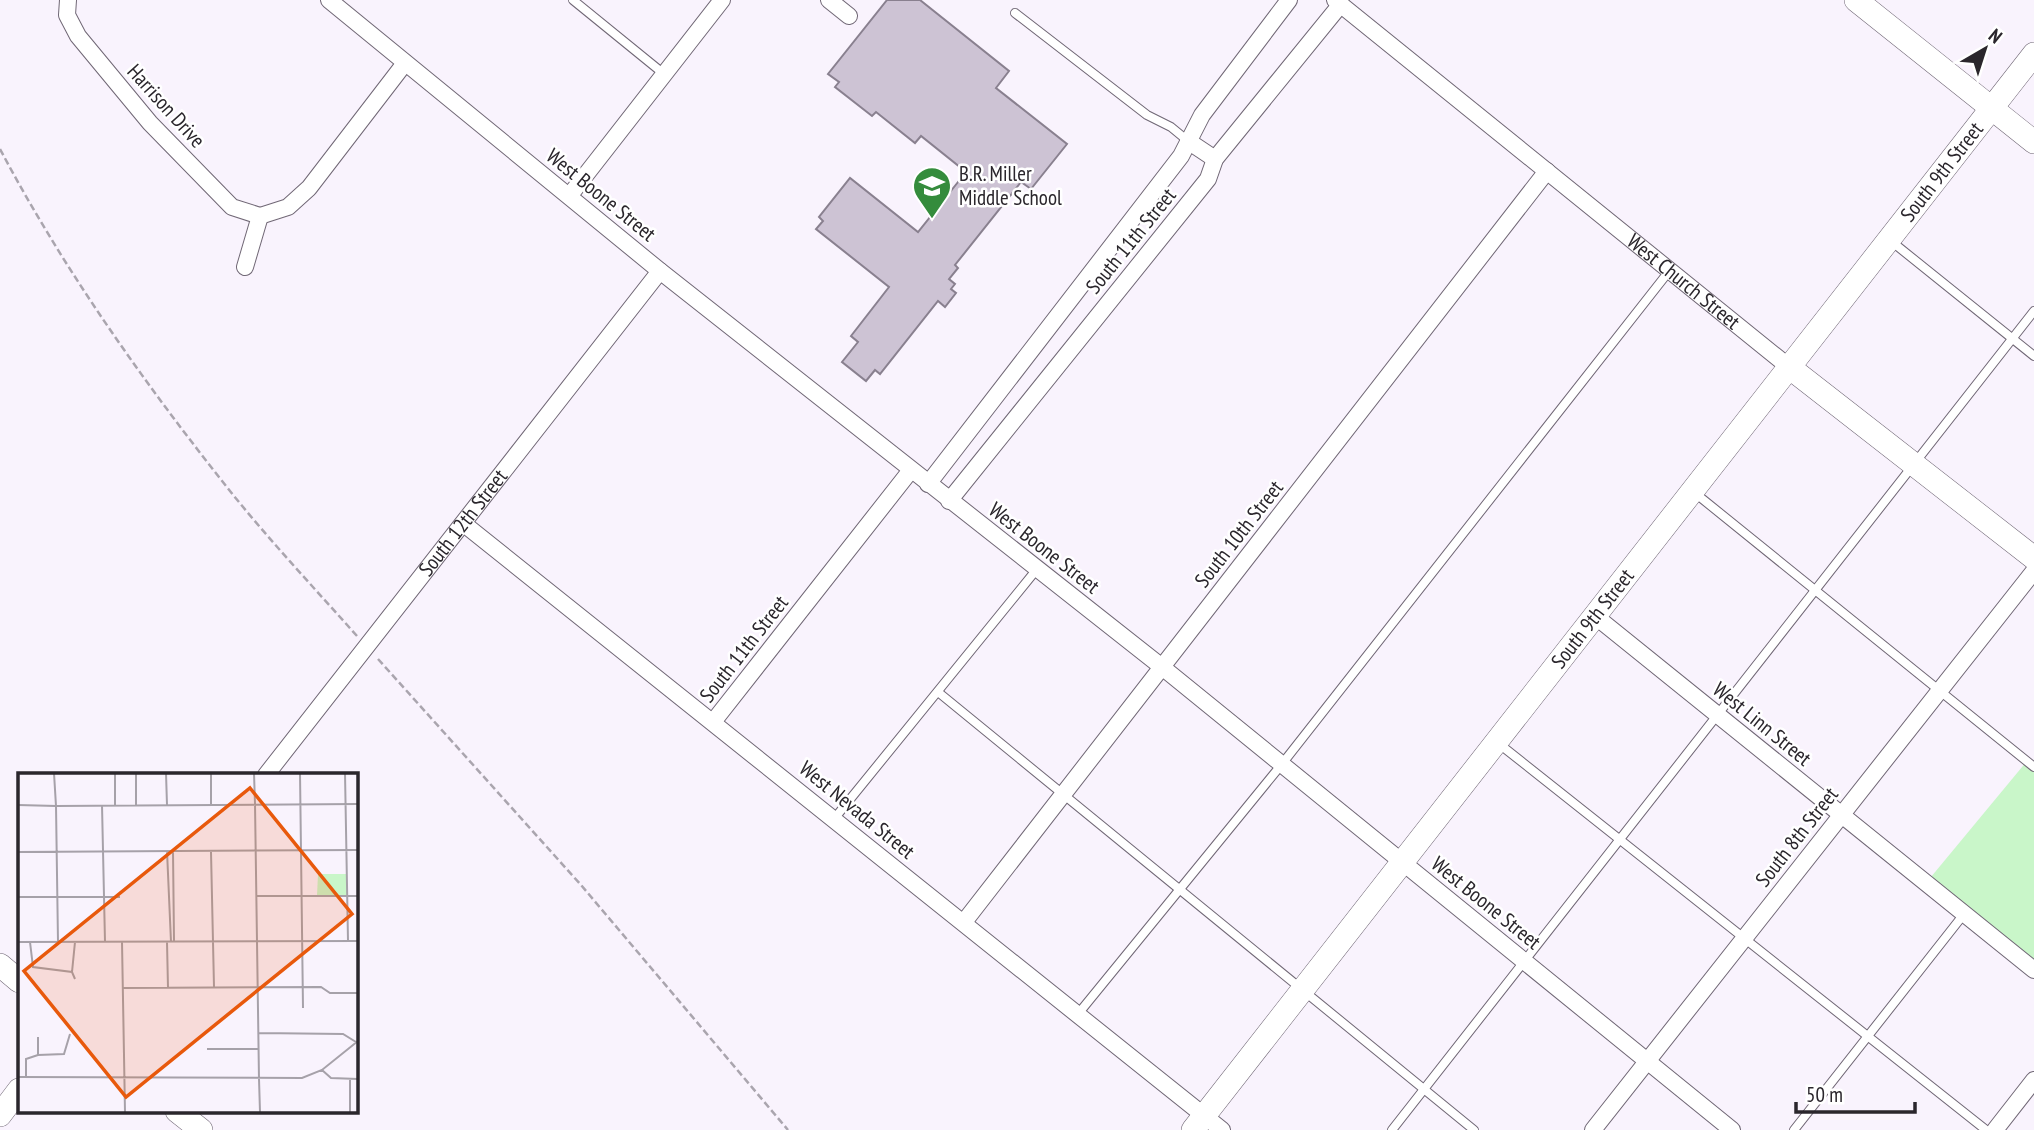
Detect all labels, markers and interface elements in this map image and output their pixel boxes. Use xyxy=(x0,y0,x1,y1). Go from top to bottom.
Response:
north arrow xyxy=(1950,14,2020,84)
text: N xyxy=(1984,23,2007,48)
street label: Harrison Drive xyxy=(122,58,211,153)
street label: South 9th Street xyxy=(1894,116,1989,227)
street label: West Boone Street xyxy=(541,142,662,247)
place label: B.R. Miller Middle School xyxy=(959,160,1062,211)
school or university icon: B.R. Miller Middle School xyxy=(911,165,953,220)
street label: South 11th Street xyxy=(1080,182,1182,299)
street label: West Church Street xyxy=(1622,227,1746,335)
street label: South 12th Street xyxy=(412,463,513,582)
street label: South 10th Street xyxy=(1188,475,1289,593)
street label: West Boone Street xyxy=(984,496,1105,599)
street label: South 9th Street xyxy=(1545,563,1640,674)
street label: South 11th Street xyxy=(693,590,794,708)
street label: West Linn Street xyxy=(1708,676,1817,772)
street label: West Nevada Street xyxy=(794,755,921,865)
inset map xyxy=(18,773,357,1112)
street label: South 8th Street xyxy=(1749,781,1844,892)
street label: West Boone Street xyxy=(1426,850,1547,955)
scale bar xyxy=(1796,1070,1915,1114)
text: 50 m xyxy=(1806,1081,1843,1108)

